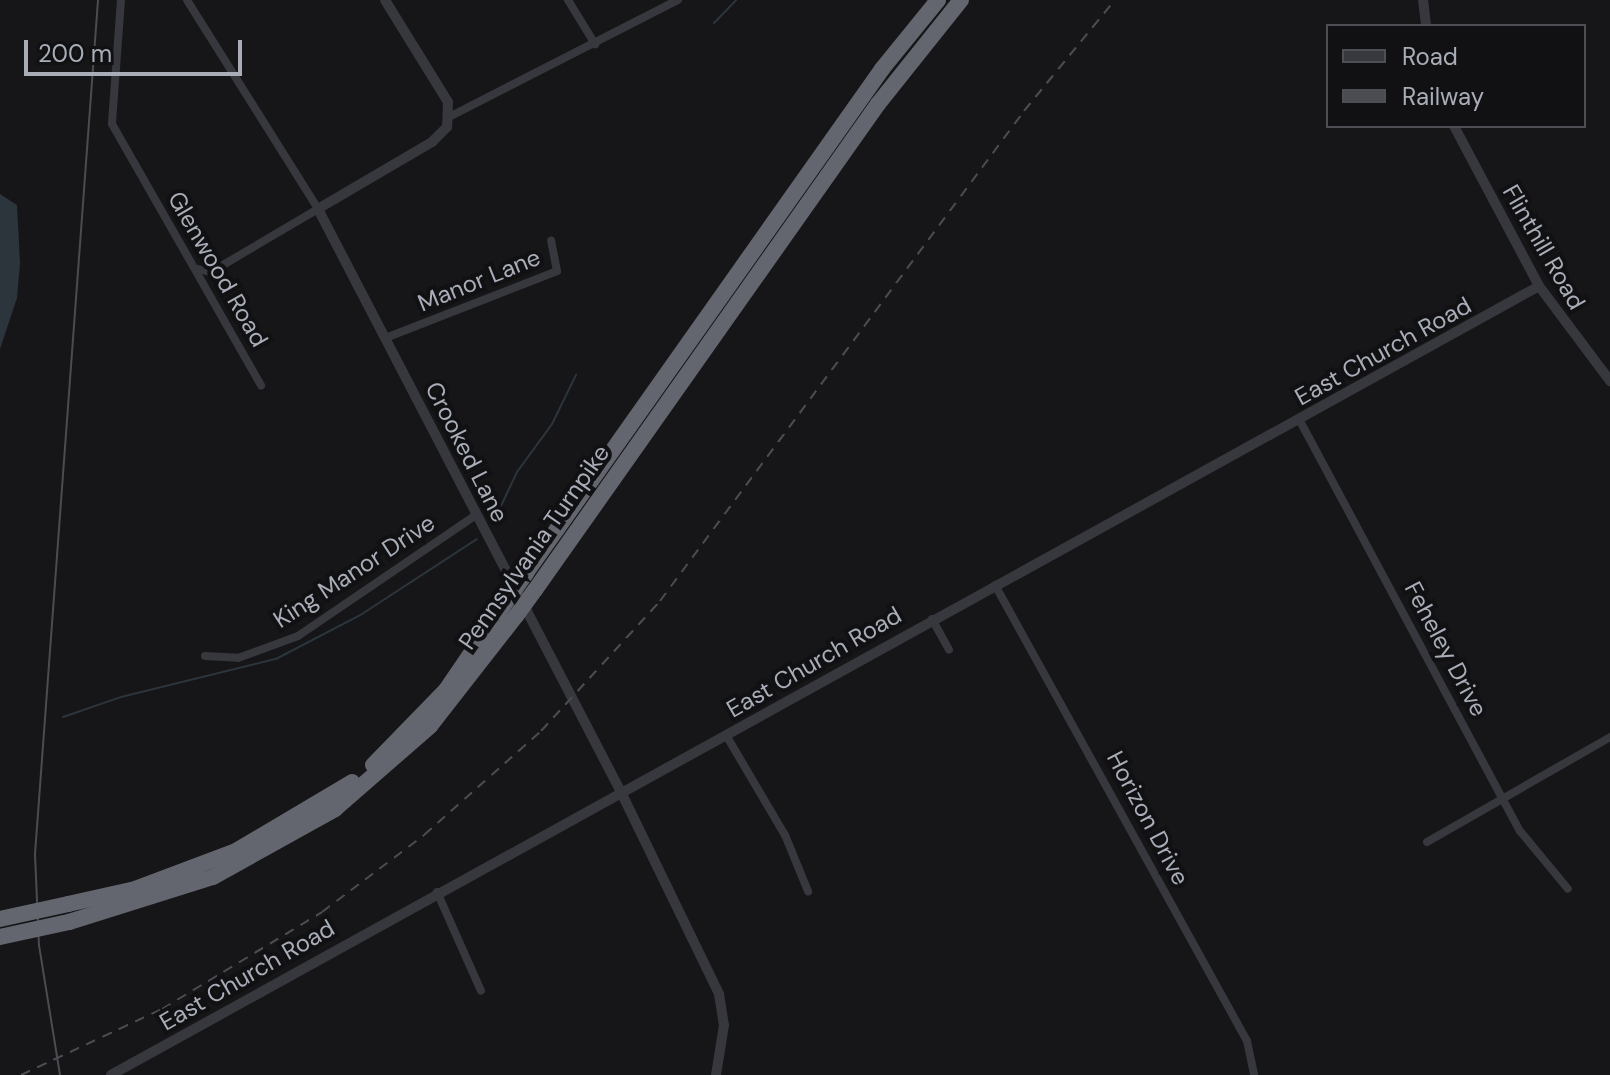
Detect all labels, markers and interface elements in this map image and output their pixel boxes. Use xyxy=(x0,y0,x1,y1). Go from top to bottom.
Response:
scale bar xyxy=(28,24,246,74)
legend xyxy=(1326,24,1586,128)
text: 200 m xyxy=(38,38,112,69)
text: Road xyxy=(1402,41,1458,72)
text: Railway xyxy=(1402,81,1484,112)
street label: Flinthill Road xyxy=(1497,179,1591,315)
street label: Glenwood Road xyxy=(162,186,274,352)
street label: Manor Lane xyxy=(414,242,544,318)
street label: East Church Road xyxy=(1290,291,1476,411)
street label: Crooked Lane xyxy=(419,377,515,527)
street label: Pennsylvania Turnpike xyxy=(453,439,615,655)
street label: King Manor Drive xyxy=(268,508,440,634)
street label: Feheley Drive xyxy=(1398,577,1494,721)
street label: East Church Road xyxy=(722,600,906,724)
street label: Horizon Drive xyxy=(1101,746,1195,890)
street label: East Church Road xyxy=(155,913,339,1037)

